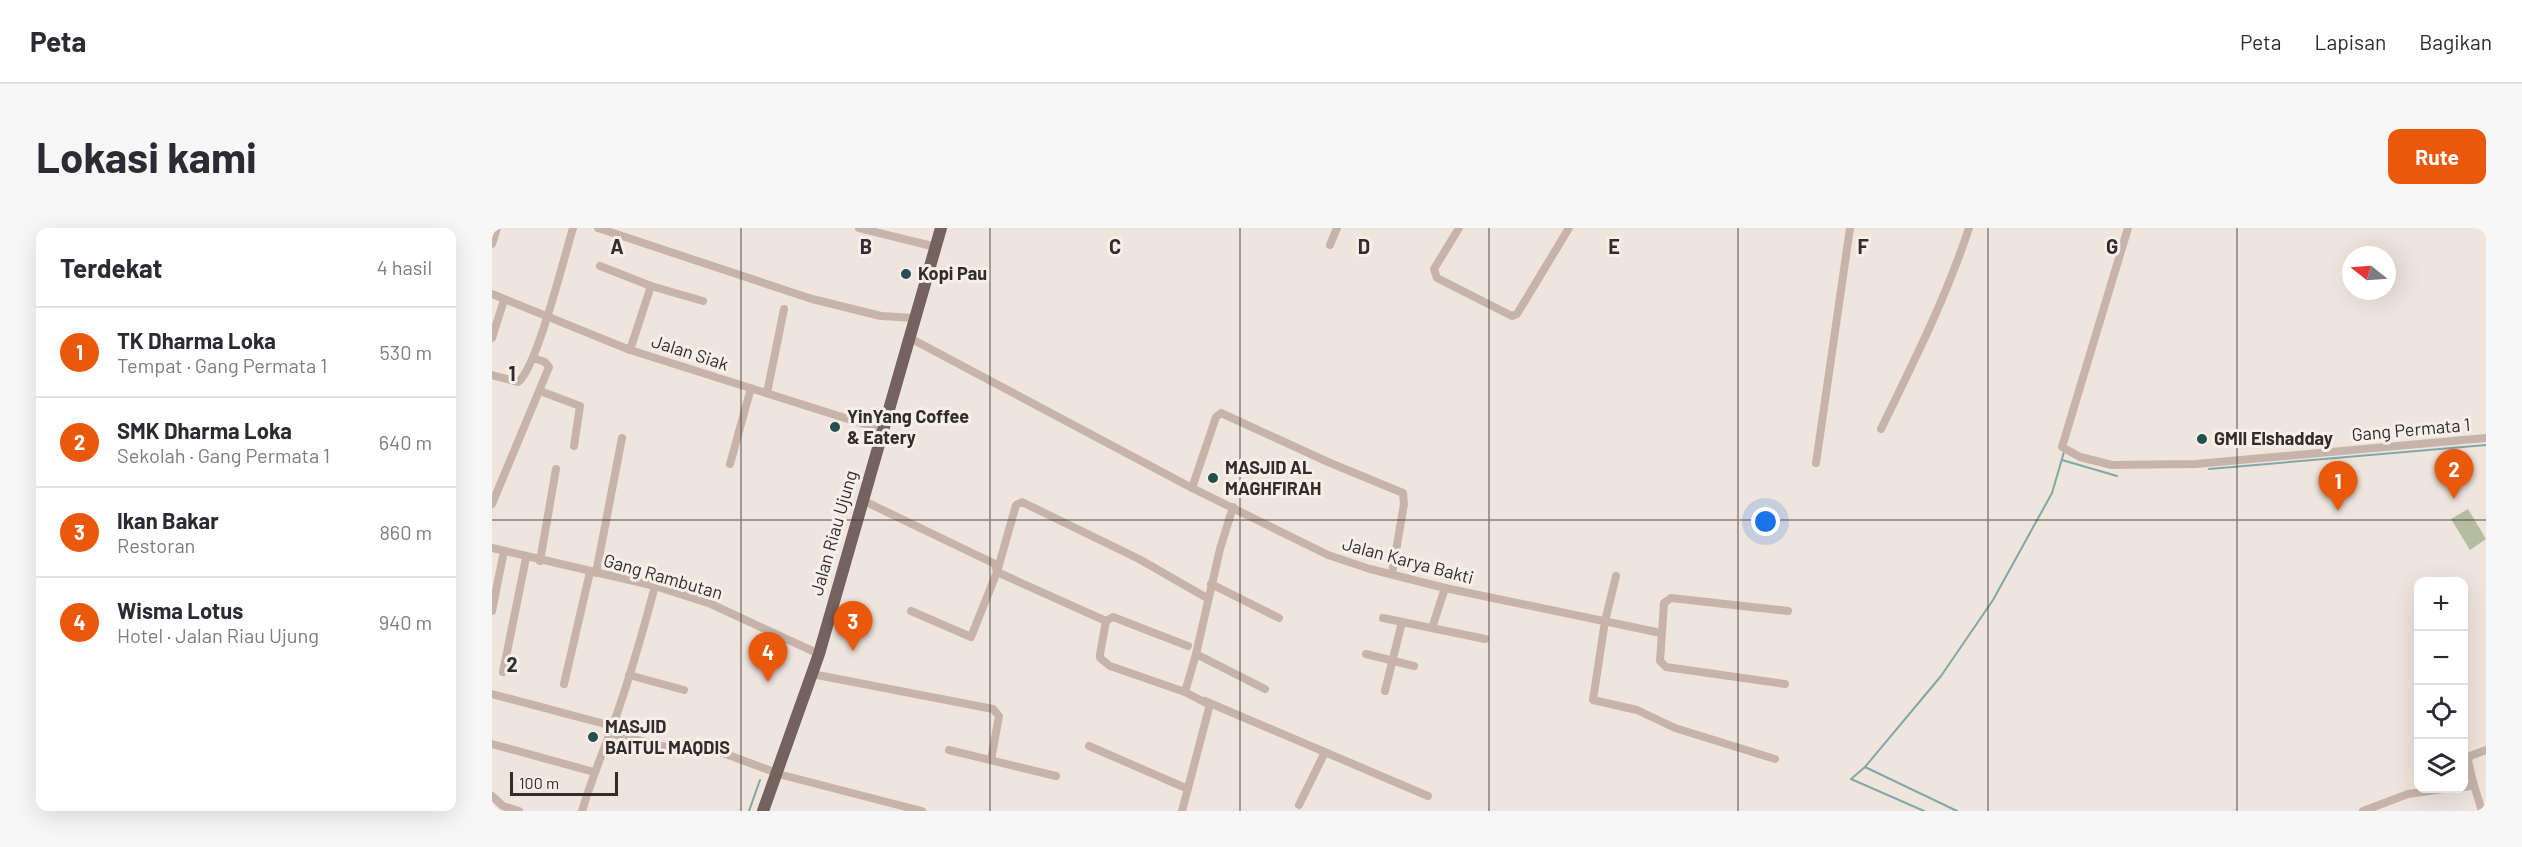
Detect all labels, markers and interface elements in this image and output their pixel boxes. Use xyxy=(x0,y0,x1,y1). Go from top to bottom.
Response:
text: Peta xyxy=(30,24,86,58)
text: Peta xyxy=(2240,29,2281,54)
text: Lapisan xyxy=(2314,29,2386,54)
text: Bagikan xyxy=(2419,29,2492,54)
button: Rute xyxy=(2388,129,2486,184)
text: Lokasi kami xyxy=(36,131,257,181)
text: A xyxy=(610,234,624,258)
text: B xyxy=(860,234,872,258)
text: C xyxy=(1109,234,1121,258)
text: D xyxy=(1358,234,1370,258)
text: E xyxy=(1608,234,1620,258)
text: F xyxy=(1857,234,1869,258)
text: G xyxy=(2106,234,2118,258)
north arrow xyxy=(2342,246,2396,300)
text: Terdekat xyxy=(60,252,162,283)
text: 4 hasil xyxy=(377,255,432,279)
place label: Kopi Pau xyxy=(918,262,987,284)
marker: Kopi Pau xyxy=(899,267,913,281)
text: TK Dharma Loka xyxy=(117,327,276,353)
street label: Jalan Siak xyxy=(649,329,732,375)
text: 1 xyxy=(76,340,83,364)
text: 530 m xyxy=(380,340,432,364)
text: Tempat · Gang Permata 1 xyxy=(117,353,327,377)
text: 1 xyxy=(508,361,516,385)
place label: YinYang Coffee & Eatery xyxy=(847,405,969,448)
street label: Gang Permata 1 xyxy=(2351,413,2471,445)
text: SMK Dharma Loka xyxy=(117,417,292,443)
marker: YinYang Coffee & Eatery xyxy=(828,420,842,434)
place label: GMII Elshadday xyxy=(2214,427,2333,449)
text: 2 xyxy=(74,430,85,454)
text: 640 m xyxy=(379,430,432,454)
marker: GMII Elshadday xyxy=(2195,432,2209,446)
text: Sekolah · Gang Permata 1 xyxy=(117,443,330,467)
pin: 2 xyxy=(2434,450,2474,499)
place label: MASJID AL MAGHFIRAH xyxy=(1225,456,1321,499)
pin: 1 xyxy=(2318,462,2358,511)
street label: Jalan Riau Ujung xyxy=(805,468,861,598)
marker: MASJID AL MAGHFIRAH xyxy=(1206,471,1220,485)
text: Ikan Bakar xyxy=(117,507,219,533)
your location xyxy=(1751,507,1780,536)
text: 3 xyxy=(74,520,85,544)
text: 860 m xyxy=(379,520,432,544)
street label: Jalan Karya Bakti xyxy=(1340,532,1476,588)
text: Restoran xyxy=(117,533,195,557)
street label: Gang Rambutan xyxy=(601,549,725,604)
map controls xyxy=(2414,577,2468,793)
button: + xyxy=(2414,577,2468,631)
text: Wisma Lotus xyxy=(117,597,243,623)
pin: 3 xyxy=(834,602,872,651)
text: 4 xyxy=(73,610,86,634)
text: 940 m xyxy=(379,610,432,634)
text: Hotel · Jalan Riau Ujung xyxy=(117,623,319,647)
button: − xyxy=(2414,631,2468,685)
pin: 4 xyxy=(748,632,788,682)
text: 2 xyxy=(506,652,518,676)
button: locate xyxy=(2414,685,2468,739)
place label: MASJID BAITUL MAQDIS xyxy=(605,715,730,758)
marker: MASJID BAITUL MAQDIS xyxy=(586,730,600,744)
button: layers xyxy=(2414,739,2468,793)
scale bar xyxy=(510,769,618,796)
text: 100 m xyxy=(519,773,559,792)

